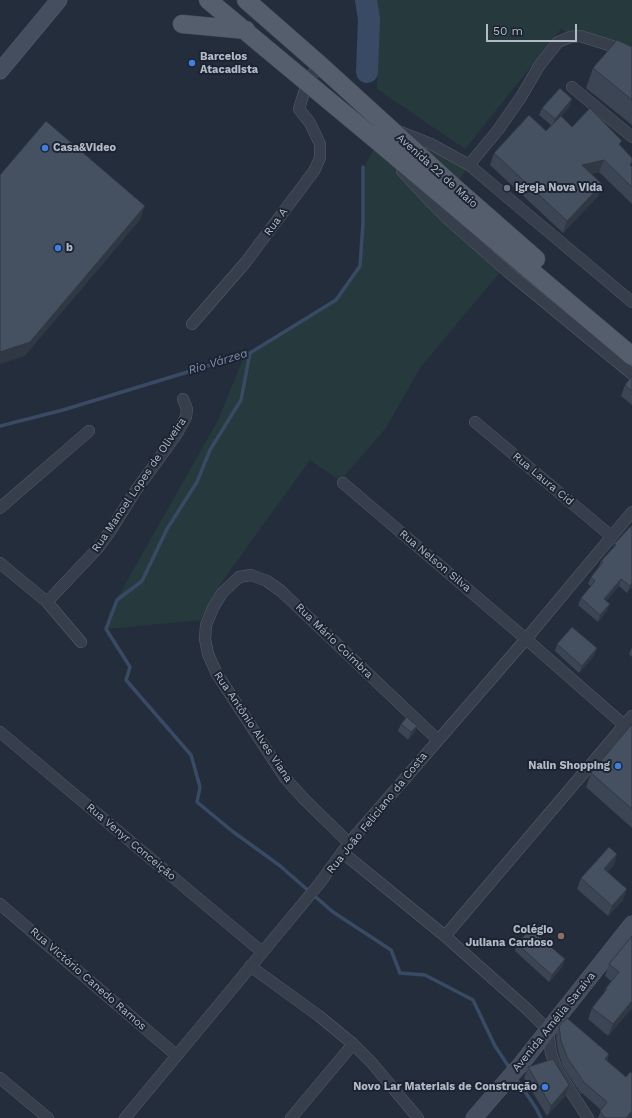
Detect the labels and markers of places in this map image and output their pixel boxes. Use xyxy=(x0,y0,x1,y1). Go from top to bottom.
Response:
place label: Barcelos Atacadista xyxy=(200,50,258,76)
marker: Barcelos Atacadista xyxy=(187,58,197,68)
place label: Casa&Video xyxy=(53,141,116,155)
marker: Casa&Video xyxy=(40,143,50,153)
place label: Igreja Nova Vida xyxy=(515,181,602,195)
marker: Igreja Nova Vida xyxy=(502,183,512,193)
place label: b xyxy=(66,241,73,255)
marker: b xyxy=(53,243,63,253)
place label: Nalin Shopping xyxy=(528,759,610,773)
marker: Nalin Shopping xyxy=(613,761,623,771)
place label: Colégio Juliana Cardoso xyxy=(466,923,553,949)
marker: Colégio Juliana Cardoso xyxy=(556,931,566,941)
place label: Novo Lar Materiais de Construção xyxy=(353,1080,537,1094)
marker: Novo Lar Materiais de Construção xyxy=(540,1082,550,1092)

